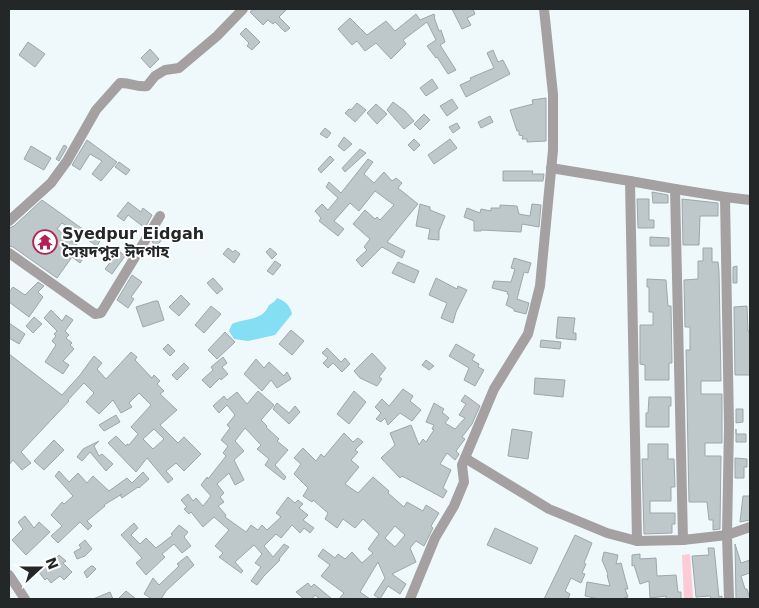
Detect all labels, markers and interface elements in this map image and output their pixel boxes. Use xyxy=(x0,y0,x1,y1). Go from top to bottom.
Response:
place label: Syedpur Eidgah সৈয়দপুর ঈদগাহ xyxy=(61,224,204,262)
temple icon: Syedpur Eidgah সৈয়দপুর ঈদগাহ xyxy=(32,229,58,255)
north arrow xyxy=(15,543,65,593)
text: N xyxy=(43,555,62,572)

